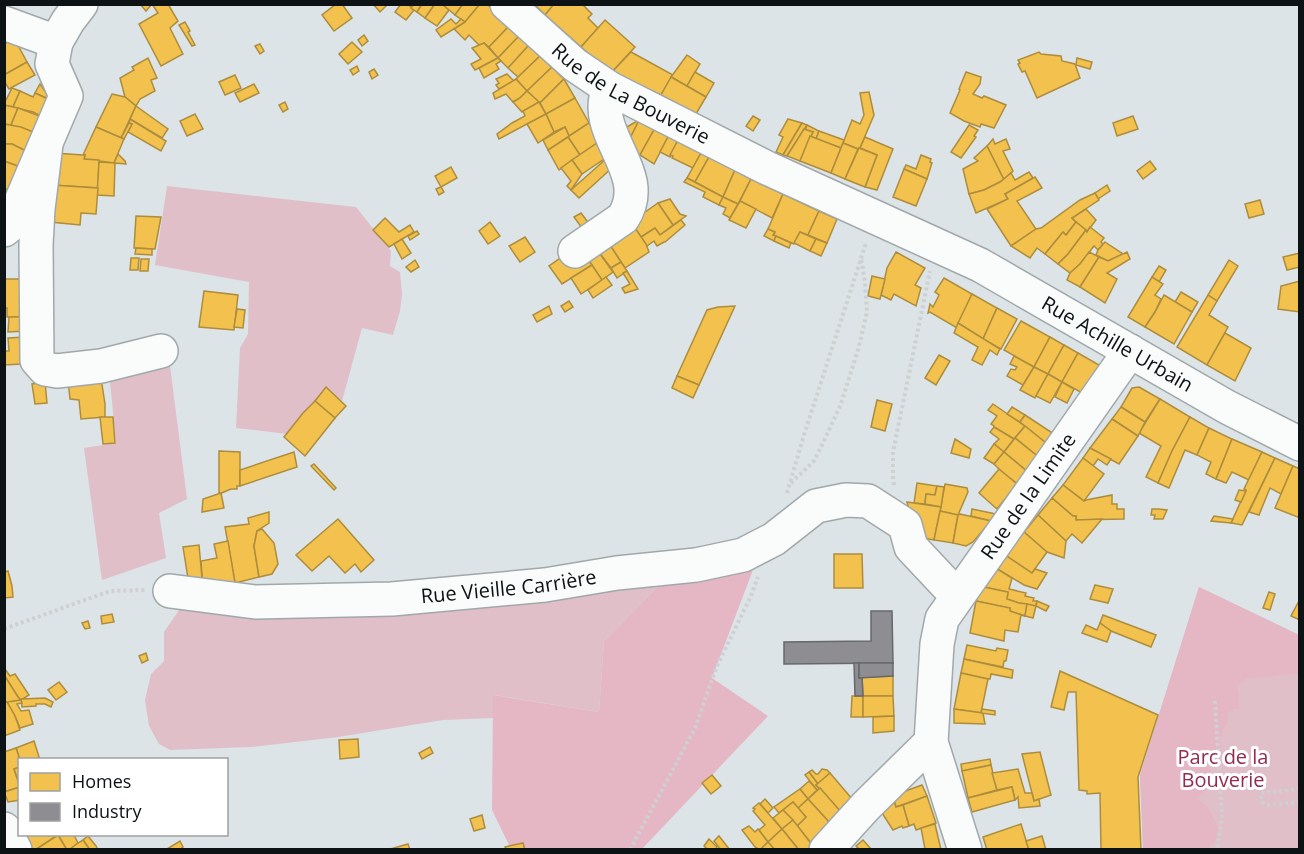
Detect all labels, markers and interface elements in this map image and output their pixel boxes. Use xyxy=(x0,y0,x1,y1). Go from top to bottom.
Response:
street label: Rue de La Bouverie xyxy=(546,36,715,150)
street label: Rue Achille Urbain xyxy=(1037,289,1198,398)
street label: Rue de la Limite xyxy=(974,427,1082,564)
street label: Rue Vieille Carrière xyxy=(419,563,598,609)
park label: Parc de la Bouverie xyxy=(1178,743,1268,793)
legend xyxy=(18,758,228,836)
text: Homes xyxy=(72,769,131,793)
text: Industry xyxy=(72,799,142,823)

